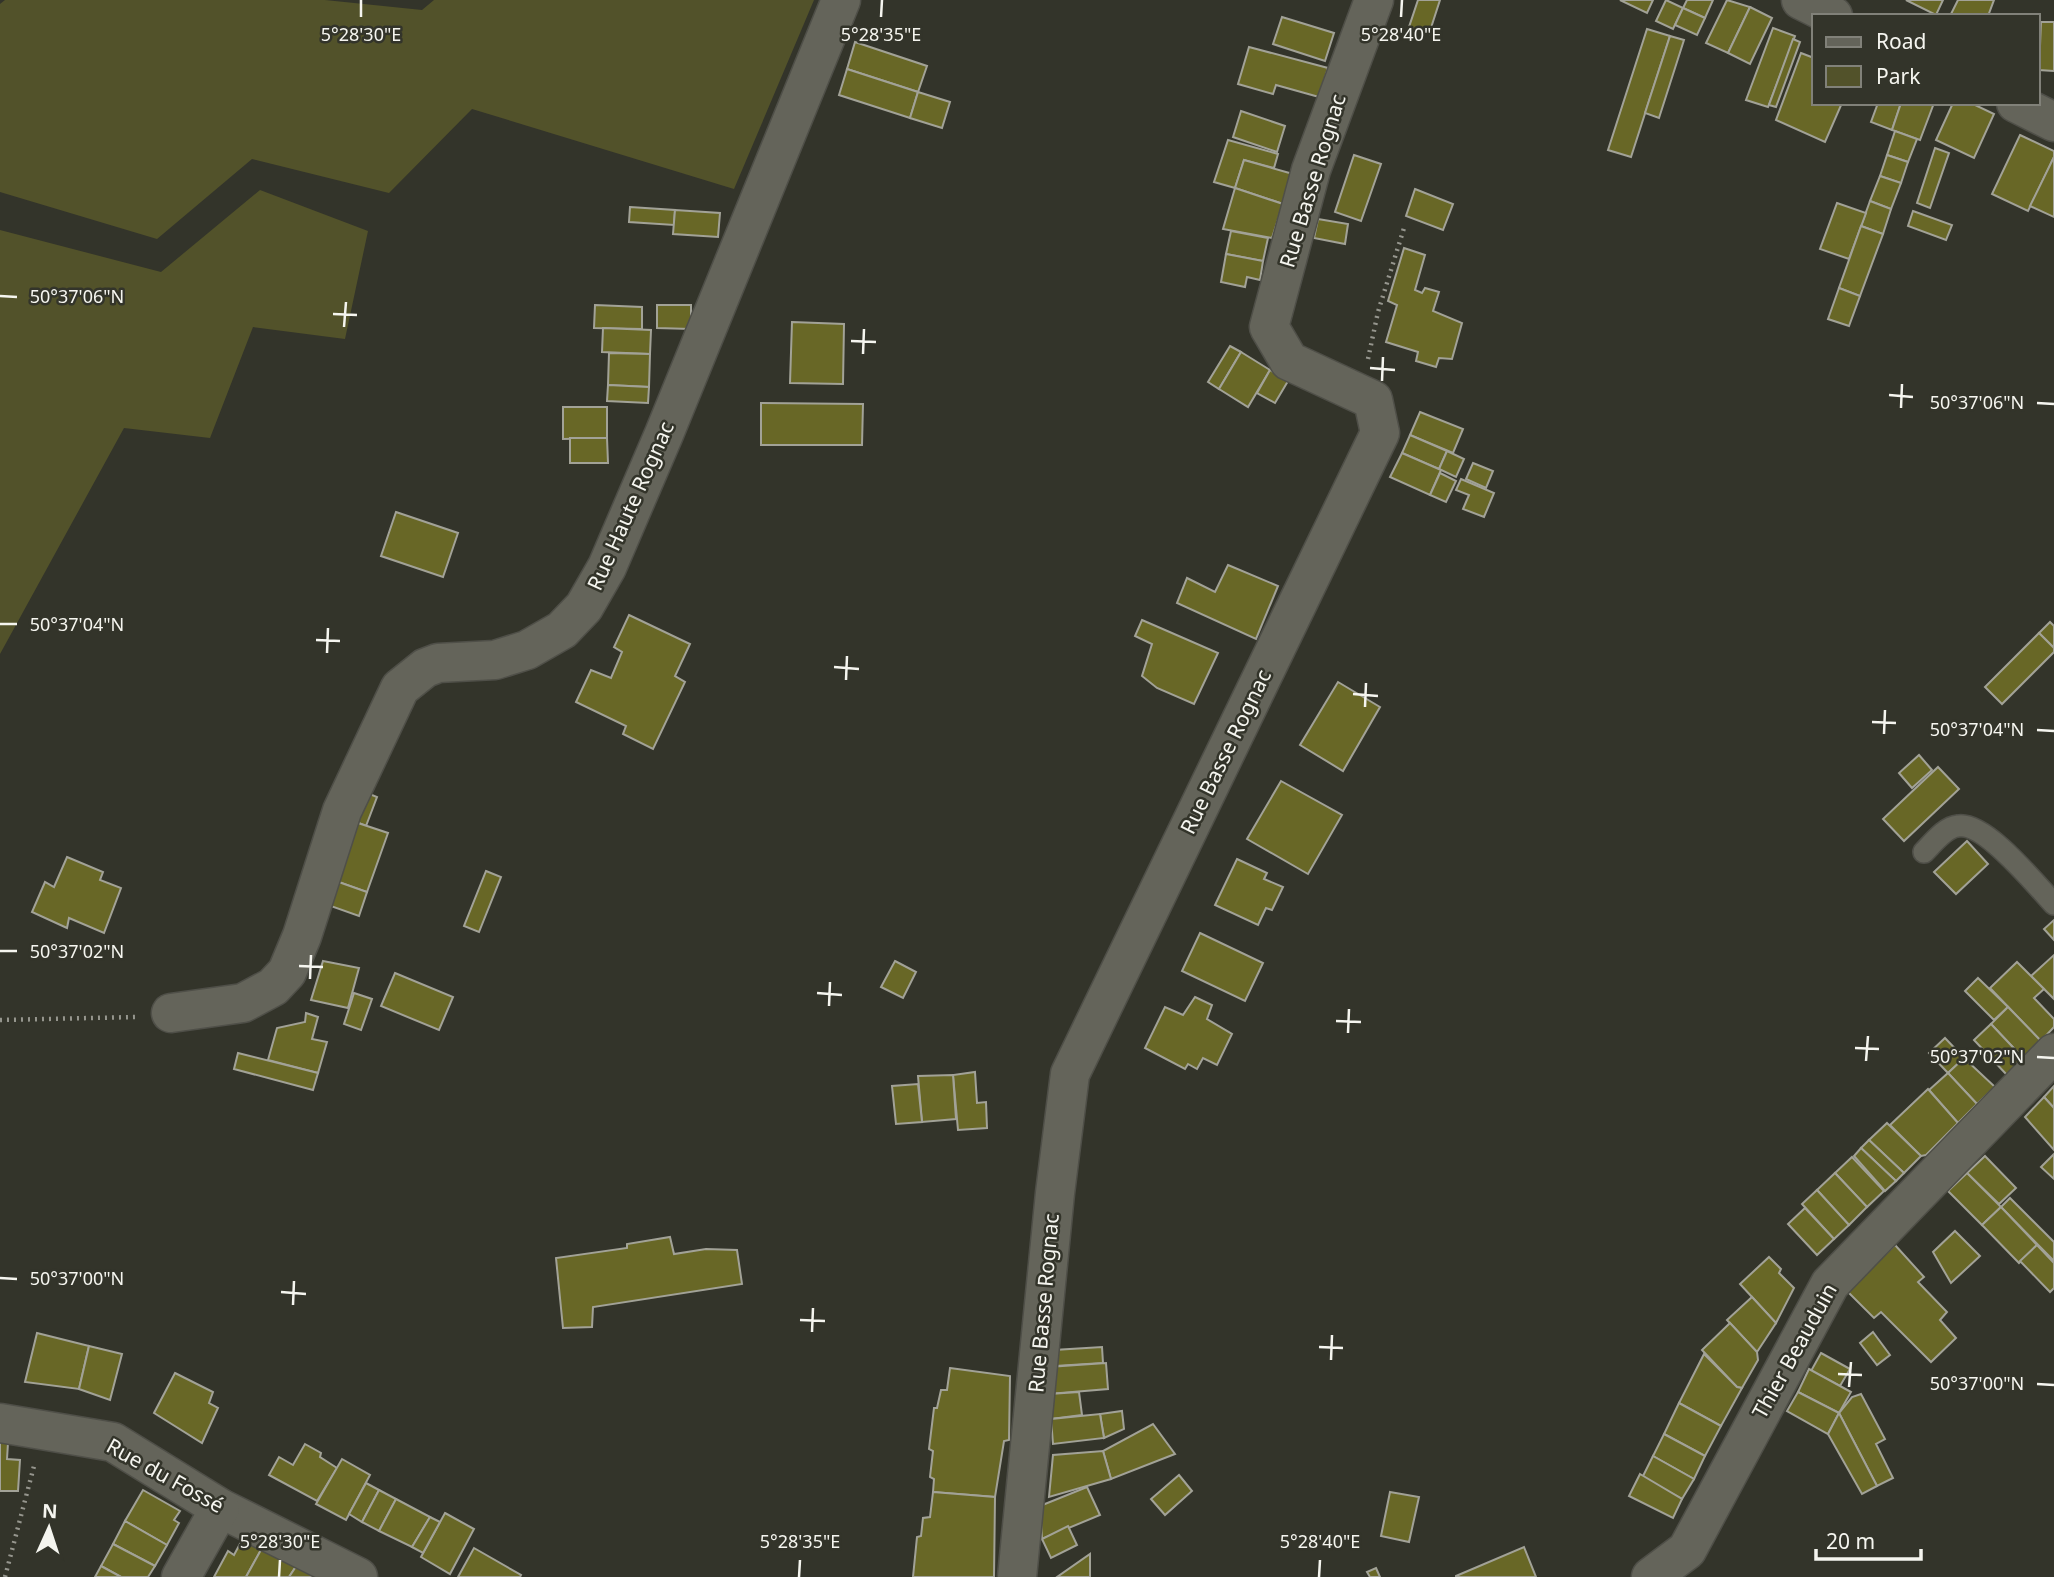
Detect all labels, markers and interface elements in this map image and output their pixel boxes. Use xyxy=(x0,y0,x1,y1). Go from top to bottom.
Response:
legend xyxy=(1812,14,2040,105)
text: 5°28'30"E xyxy=(321,22,401,46)
text: 5°28'35"E xyxy=(841,22,921,46)
text: 5°28'40"E xyxy=(1361,22,1441,46)
text: Road xyxy=(1876,27,1926,55)
text: Park xyxy=(1876,62,1921,90)
street label: Rue Basse Rognac xyxy=(1272,91,1352,271)
text: 50°37'06"N xyxy=(30,284,124,308)
text: 50°37'06"N xyxy=(1930,390,2024,414)
street label: Rue Haute Rognac xyxy=(580,417,680,594)
text: 50°37'04"N xyxy=(30,612,124,636)
street label: Rue Basse Rognac xyxy=(1173,665,1277,838)
text: 50°37'04"N xyxy=(1930,717,2024,741)
text: 50°37'02"N xyxy=(30,939,124,963)
text: 50°37'02"N xyxy=(1930,1044,2024,1068)
street label: Rue Basse Rognac xyxy=(1021,1212,1065,1394)
text: 50°37'00"N xyxy=(30,1266,124,1290)
street label: Thier Beauduin xyxy=(1745,1278,1843,1423)
text: 50°37'00"N xyxy=(1930,1371,2024,1395)
street label: Rue du Fossé xyxy=(102,1431,229,1519)
north arrow xyxy=(14,1493,84,1563)
text: N xyxy=(41,1498,58,1524)
scale bar xyxy=(1816,1518,1921,1562)
text: 20 m xyxy=(1826,1527,1875,1555)
text: 5°28'30"E xyxy=(240,1529,320,1553)
text: 5°28'35"E xyxy=(760,1529,840,1553)
text: 5°28'40"E xyxy=(1280,1529,1360,1553)

